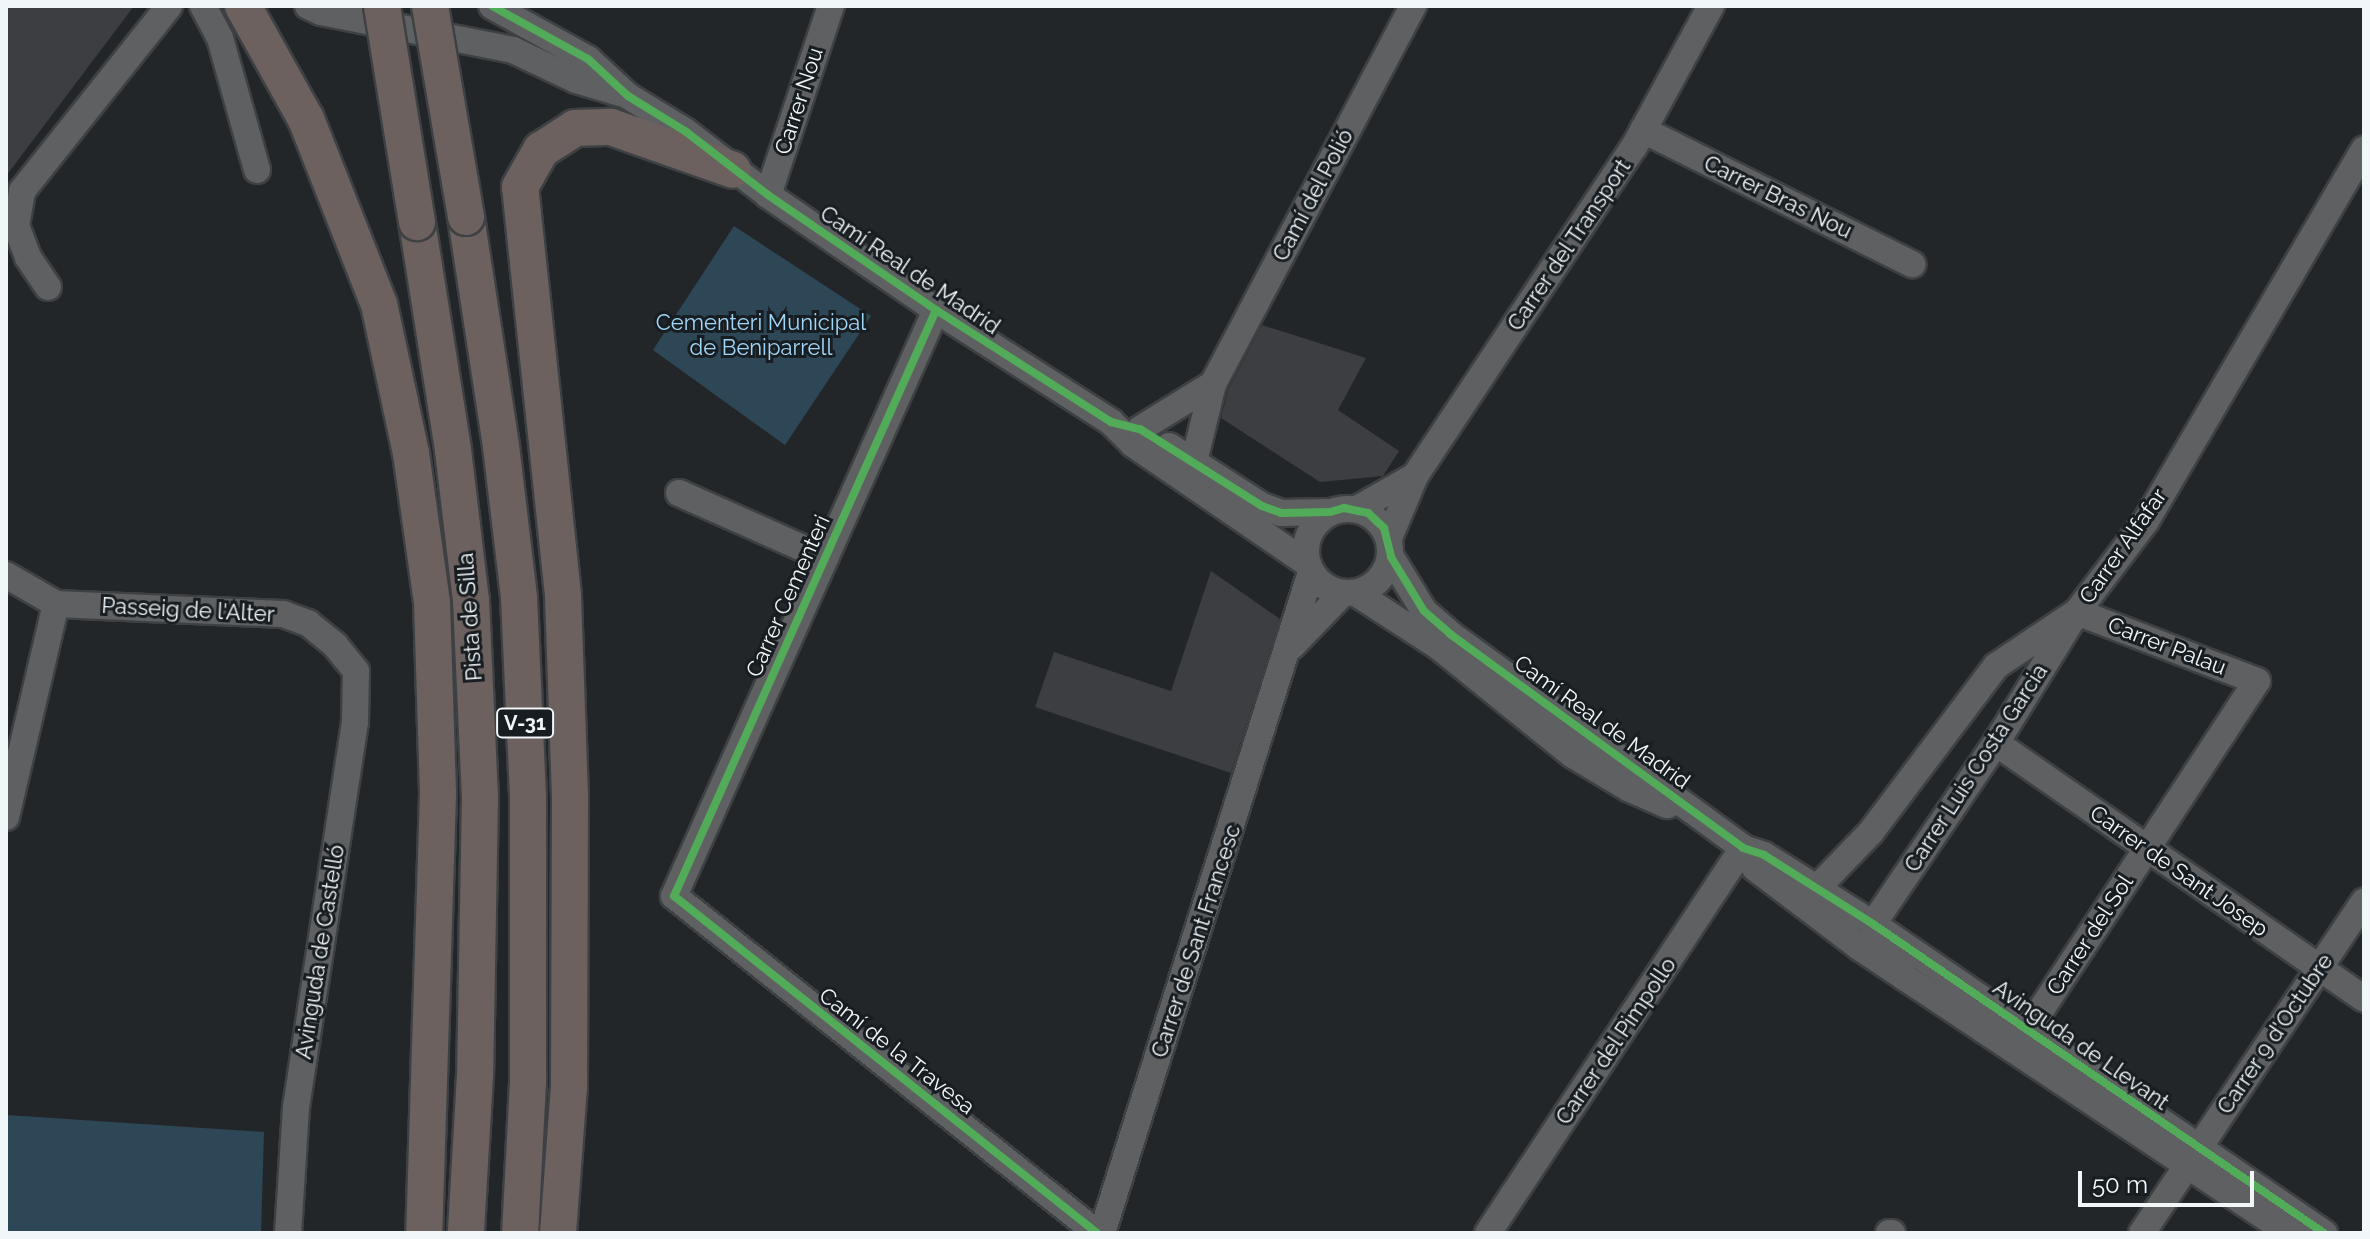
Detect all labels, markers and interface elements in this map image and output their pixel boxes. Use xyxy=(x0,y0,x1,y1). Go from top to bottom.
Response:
street label: Carrer Nou xyxy=(769,44,829,158)
street label: Camí del Polió xyxy=(1267,124,1359,266)
street label: Carrer Bras Nou xyxy=(1699,150,1857,244)
street label: Carrer del Transport xyxy=(1501,153,1637,337)
street label: Camí Real de Madrid xyxy=(815,200,1005,340)
park label: Cementeri Municipal de Beniparrell xyxy=(656,309,866,360)
street label: Carrer Alfafar xyxy=(2073,483,2173,609)
street label: Carrer Cementeri xyxy=(740,511,836,681)
street label: Pista de Silla xyxy=(452,552,488,682)
street label: Passeig de l'Alter xyxy=(101,592,275,628)
street label: Carrer Palau xyxy=(2104,611,2230,681)
street label: Camí Real de Madrid xyxy=(1509,649,1695,795)
street label: Carrer Luis Costa Garcia xyxy=(1899,659,2053,877)
road number: V-31 xyxy=(495,707,555,739)
street label: Carrer de Sant Josep xyxy=(2084,799,2274,943)
street label: Carrer de Sant Francesc xyxy=(1146,821,1246,1061)
street label: Avinguda de Castelló xyxy=(290,843,350,1061)
street label: Carrer del Sol xyxy=(2041,870,2139,1000)
street label: Carrer 9 d'Octubre xyxy=(2212,949,2338,1119)
street label: Carrer del Pimpollo xyxy=(1550,952,1682,1130)
street label: Avinguda de Llevant xyxy=(1988,974,2174,1116)
street label: Camí de la Travesa xyxy=(814,982,980,1120)
scale bar xyxy=(2082,1155,2258,1205)
text: 50 m xyxy=(2092,1170,2148,1199)

